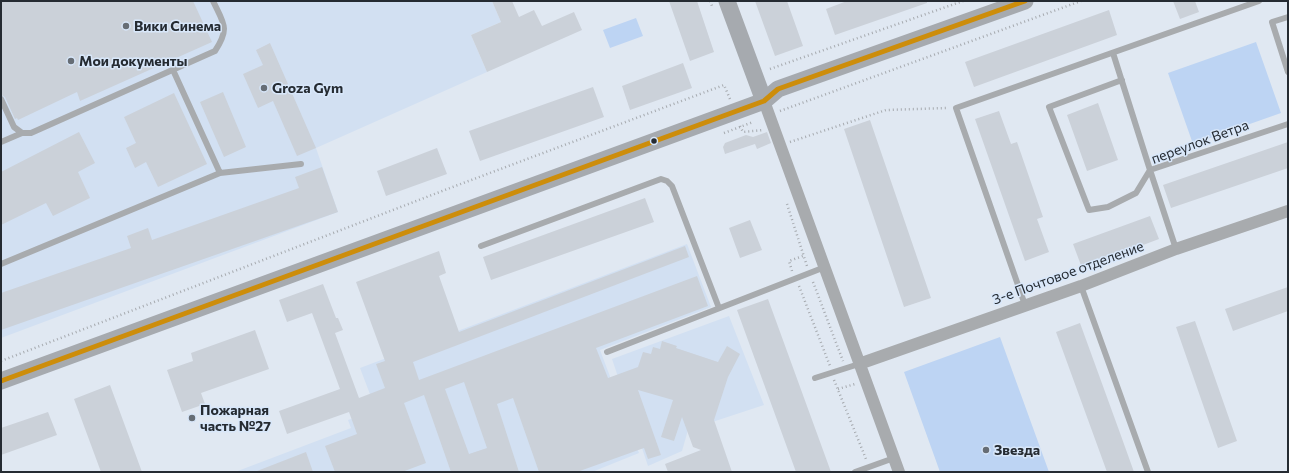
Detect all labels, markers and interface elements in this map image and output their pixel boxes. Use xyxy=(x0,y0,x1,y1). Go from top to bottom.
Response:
place label: Вики Синема xyxy=(134,18,221,34)
marker: Вики Синема xyxy=(121,21,131,31)
place label: Мои документы xyxy=(79,53,188,69)
marker: Мои документы xyxy=(66,56,76,66)
place label: Groza Gym xyxy=(272,80,343,96)
marker: Groza Gym xyxy=(259,83,269,93)
street label: переулок Ветра xyxy=(1149,117,1251,167)
unlabelled marker xyxy=(649,136,659,146)
street label: 3-е Почтовое отделение xyxy=(990,238,1146,308)
place label: Пожарная часть №27 xyxy=(200,402,271,434)
marker: Пожарная часть №27 xyxy=(187,413,197,423)
place label: Звезда xyxy=(994,442,1040,458)
marker: Звезда xyxy=(981,445,991,455)

